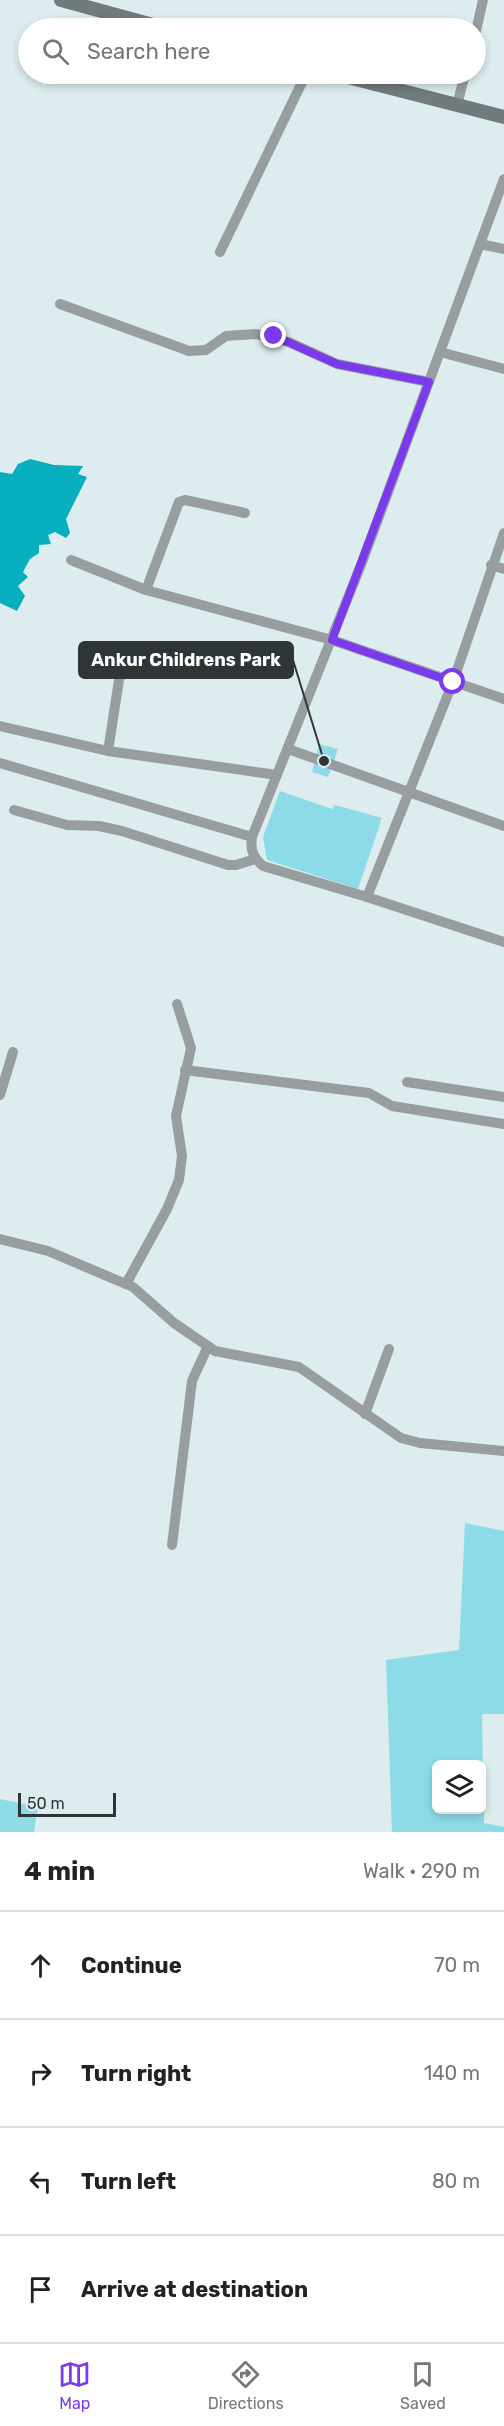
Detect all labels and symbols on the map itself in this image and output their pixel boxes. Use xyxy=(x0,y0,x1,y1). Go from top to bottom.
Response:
route end xyxy=(260,322,286,348)
callout: Ankur Childrens Park xyxy=(79,642,293,678)
text: Ankur Childrens Park xyxy=(91,649,281,671)
route start xyxy=(439,668,465,694)
scale bar xyxy=(18,1790,116,1818)

